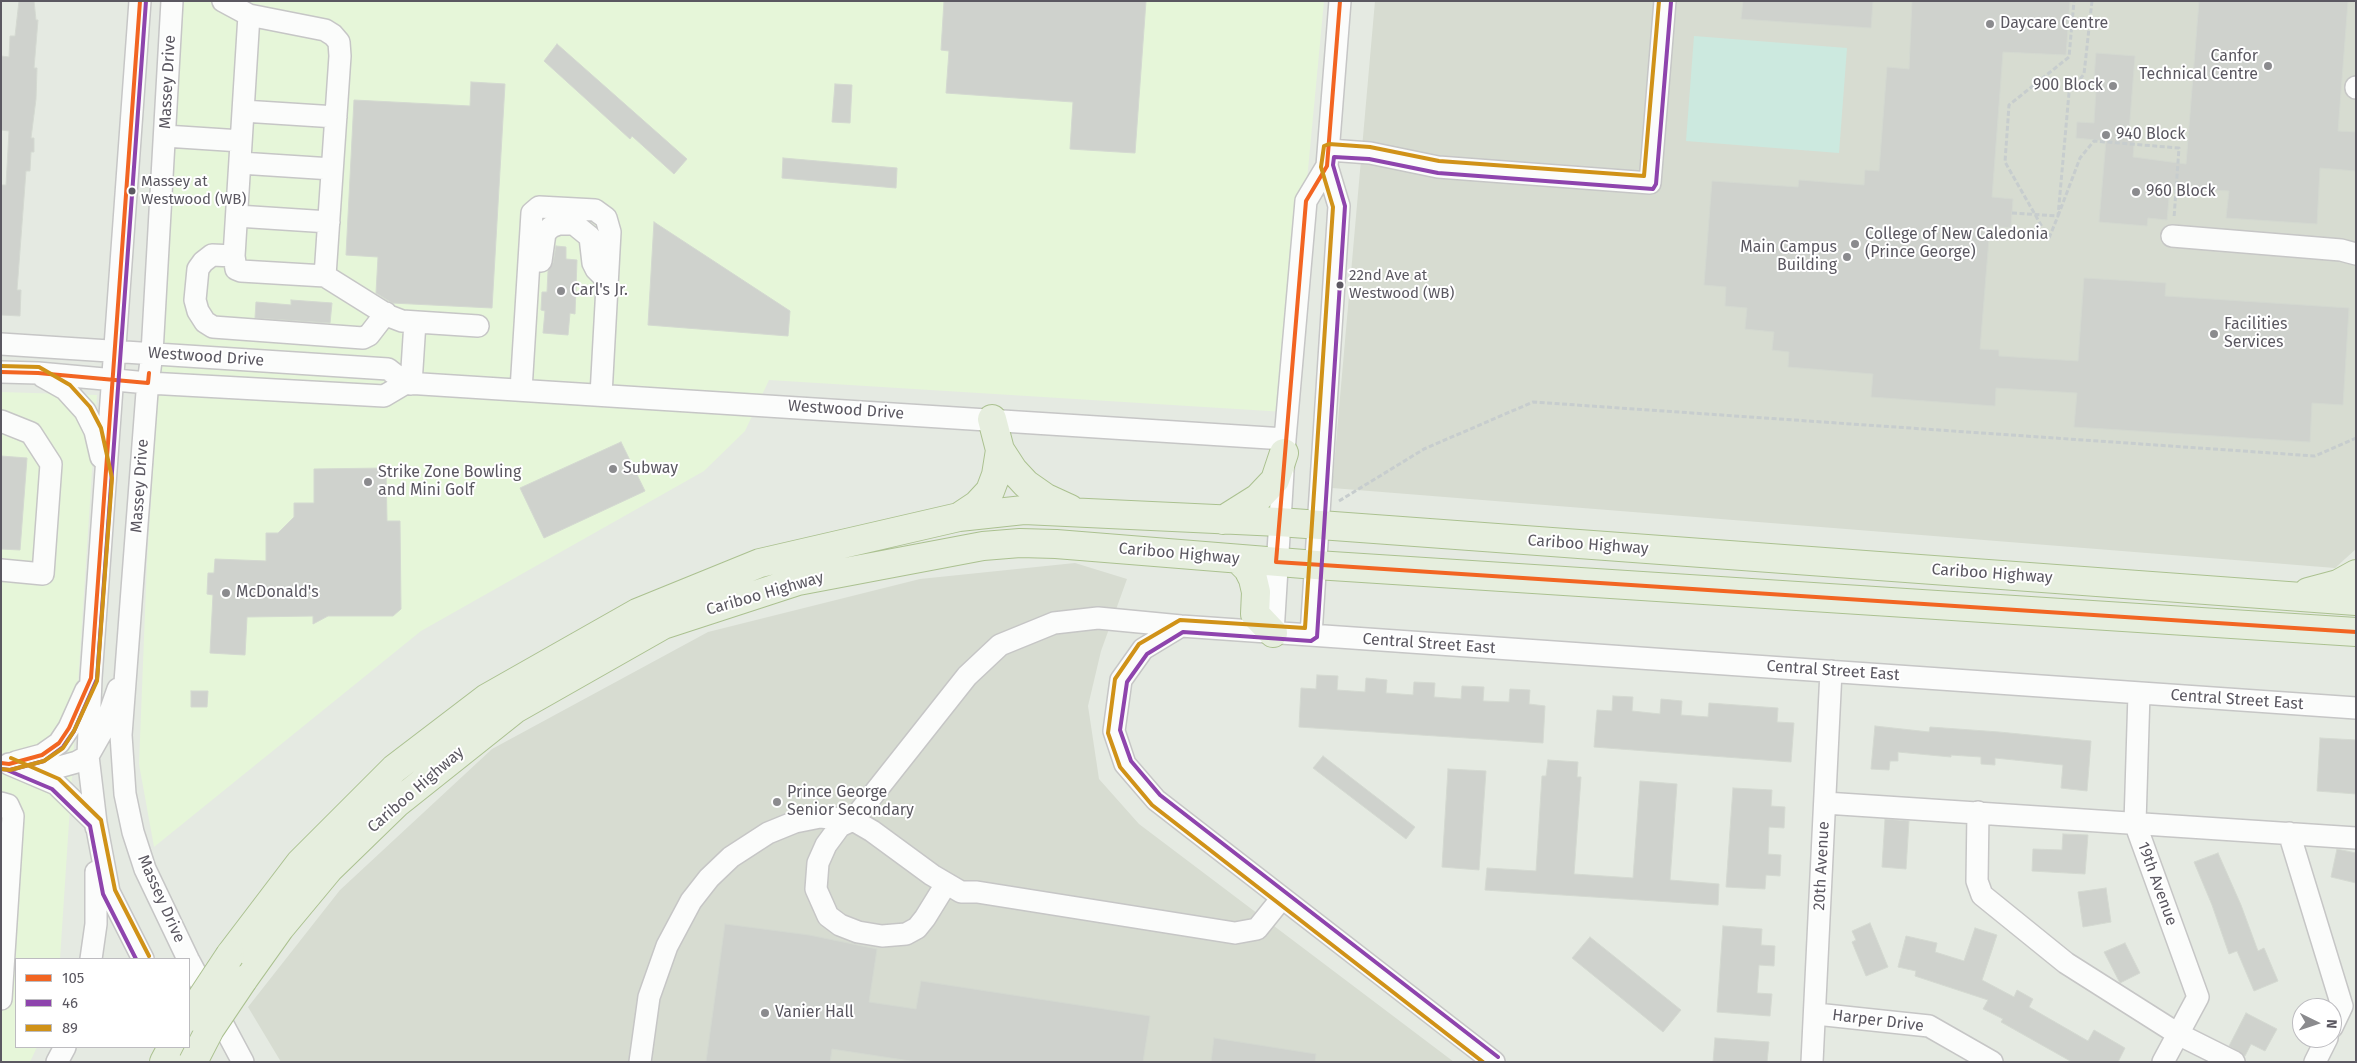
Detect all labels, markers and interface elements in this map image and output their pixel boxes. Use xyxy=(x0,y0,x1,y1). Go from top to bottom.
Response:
place label: Daycare Centre xyxy=(2000,14,2108,34)
marker: Daycare Centre xyxy=(1984,18,1996,30)
street label: Massey Drive xyxy=(156,35,180,129)
place label: Canfor Technical Centre xyxy=(2139,47,2258,85)
marker: Canfor Technical Centre xyxy=(2262,60,2274,72)
place label: 900 Block xyxy=(2033,76,2103,96)
marker: 900 Block xyxy=(2107,80,2119,92)
place label: 940 Block xyxy=(2116,125,2185,145)
marker: 940 Block xyxy=(2100,129,2112,141)
place label: Massey at Westwood (WB) xyxy=(141,173,246,208)
place label: 960 Block xyxy=(2146,182,2216,202)
marker: Massey at Westwood (WB) xyxy=(127,186,137,196)
marker: 960 Block xyxy=(2130,186,2142,198)
place label: College of New Caledonia (Prince George) xyxy=(1865,225,2049,263)
place label: Main Campus Building xyxy=(1740,238,1837,276)
marker: College of New Caledonia (Prince George) xyxy=(1849,238,1861,250)
marker: Main Campus Building xyxy=(1841,251,1853,263)
place label: 22nd Ave at Westwood (WB) xyxy=(1349,267,1454,302)
marker: 22nd Ave at Westwood (WB) xyxy=(1335,280,1345,290)
place label: Carl's Jr. xyxy=(571,281,628,301)
marker: Carl's Jr. xyxy=(555,285,567,297)
place label: Facilities Services xyxy=(2224,315,2287,353)
marker: Facilities Services xyxy=(2208,328,2220,340)
street label: Westwood Drive xyxy=(147,343,265,371)
street label: Westwood Drive xyxy=(787,396,905,424)
street label: Massey Drive xyxy=(127,438,153,534)
place label: Subway xyxy=(623,459,678,479)
place label: Strike Zone Bowling and Mini Golf xyxy=(378,463,521,501)
marker: Subway xyxy=(607,463,619,475)
marker: Strike Zone Bowling and Mini Golf xyxy=(362,476,374,488)
street label: Cariboo Highway xyxy=(1527,531,1649,559)
street label: Cariboo Highway xyxy=(1118,539,1240,569)
street label: Cariboo Highway xyxy=(1931,560,2053,588)
street label: Cariboo Highway xyxy=(704,568,826,620)
place label: McDonald's xyxy=(236,583,319,603)
marker: McDonald's xyxy=(220,587,232,599)
street label: Central Street East xyxy=(1362,630,1496,658)
street label: Central Street East xyxy=(1766,657,1900,685)
street label: Central Street East xyxy=(2170,686,2304,714)
street label: Cariboo Highway xyxy=(364,743,468,837)
place label: Prince George Senior Secondary xyxy=(787,783,914,821)
marker: Prince George Senior Secondary xyxy=(771,796,783,808)
street label: 20th Avenue xyxy=(1810,821,1834,911)
street label: 19th Avenue xyxy=(2133,839,2181,929)
street label: Massey Drive xyxy=(133,852,189,946)
legend xyxy=(15,958,190,1048)
text: 105 xyxy=(62,969,84,987)
text: 46 xyxy=(62,994,78,1012)
north arrow xyxy=(2292,998,2342,1048)
place label: Vanier Hall xyxy=(775,1003,854,1023)
street label: Harper Drive xyxy=(1831,1006,1925,1036)
marker: Vanier Hall xyxy=(759,1007,771,1019)
text: 89 xyxy=(62,1019,78,1037)
text: N xyxy=(2323,1019,2340,1029)

